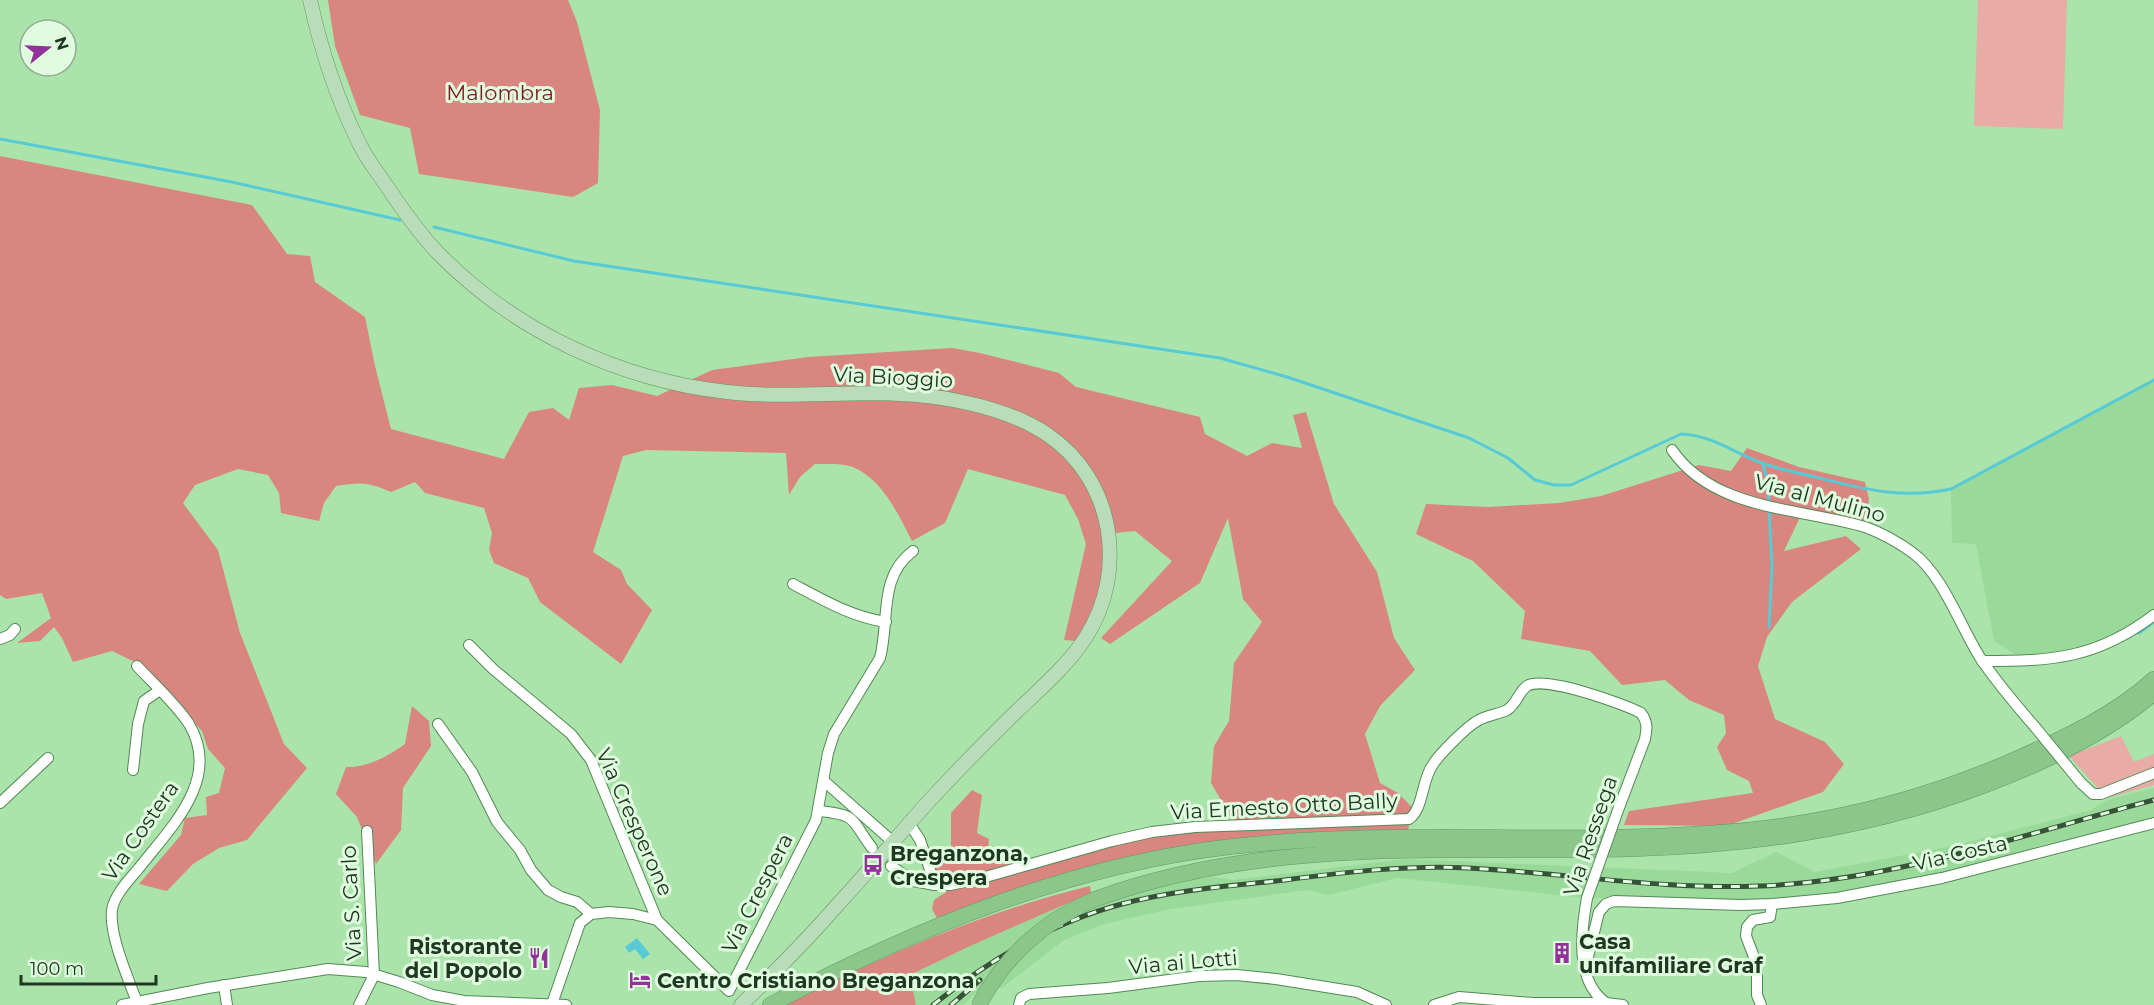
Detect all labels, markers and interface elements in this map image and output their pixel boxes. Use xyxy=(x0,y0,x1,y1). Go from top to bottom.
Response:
north arrow xyxy=(18,18,78,78)
text: N xyxy=(51,34,73,53)
park label: Malombra xyxy=(446,80,554,105)
street label: Via Bioggio xyxy=(832,361,954,393)
street label: Via al Mulino xyxy=(1752,469,1888,527)
street label: Via Cresperone xyxy=(591,744,679,900)
street label: Via Ressega xyxy=(1558,773,1622,899)
street label: Via Costera xyxy=(96,776,184,886)
street label: Via Ernesto Otto Bally xyxy=(1170,788,1399,824)
street label: Via Crespera xyxy=(716,829,798,957)
street label: Via Costa xyxy=(1910,830,2010,876)
place label: Breganzona, Crespera xyxy=(890,841,1028,890)
street label: Via S. Carlo xyxy=(335,845,367,961)
bus stop icon: Breganzona, Crespera xyxy=(861,853,885,877)
place label: Casa unifamiliare Graf xyxy=(1579,929,1764,978)
place label: Ristorante del Popolo xyxy=(405,934,522,983)
building icon: Casa unifamiliare Graf xyxy=(1550,941,1574,965)
street label: Via ai Lotti xyxy=(1128,945,1238,979)
restaurant icon: Ristorante del Popolo xyxy=(527,946,551,970)
scale bar xyxy=(21,948,156,986)
text: 100 m xyxy=(30,958,84,980)
hotel icon: Centro Cristiano Breganzona xyxy=(628,968,652,992)
place label: Centro Cristiano Breganzona xyxy=(657,968,974,993)

